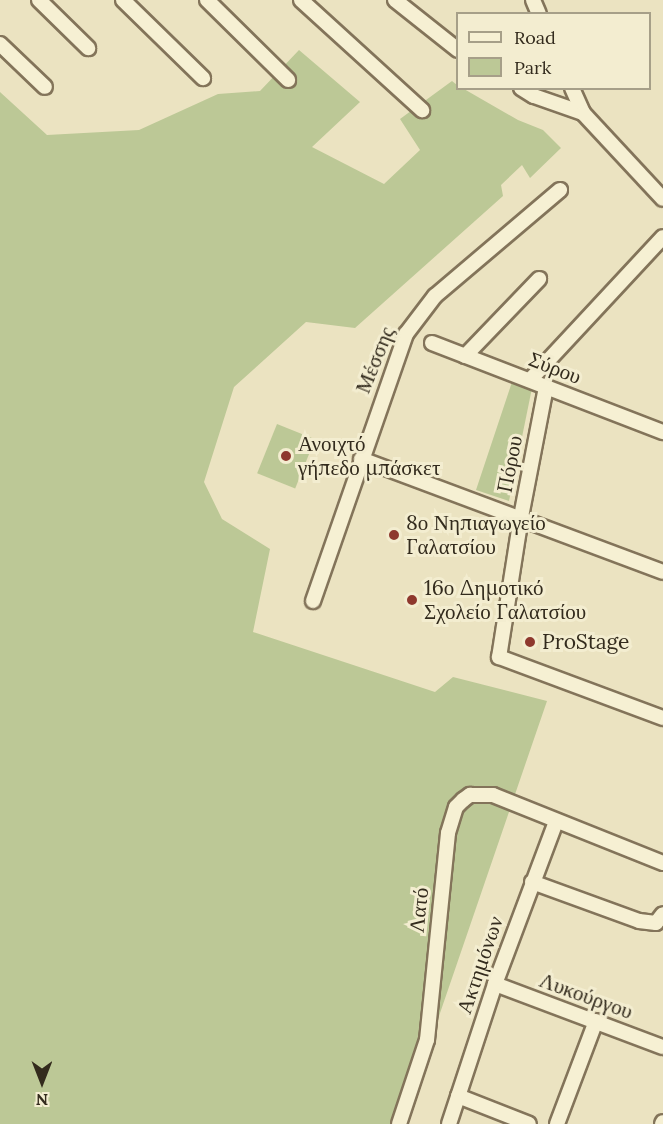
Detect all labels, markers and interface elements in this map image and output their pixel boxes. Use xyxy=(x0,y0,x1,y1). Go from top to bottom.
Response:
legend xyxy=(456,12,651,90)
text: Road xyxy=(514,26,556,49)
text: Park xyxy=(514,56,551,79)
street label: Μέσσης xyxy=(350,323,400,397)
street label: Σύρου xyxy=(525,347,585,389)
place label: Ανοιχτό γήπεδο μπάσκετ xyxy=(298,431,440,481)
street label: Πόρου xyxy=(492,433,528,495)
marker: Ανοιχτό γήπεδο μπάσκετ xyxy=(279,449,293,463)
place label: 8ο Νηπιαγωγείο Γαλατσίου xyxy=(406,510,546,560)
marker: 8ο Νηπιαγωγείο Γαλατσίου xyxy=(387,528,401,542)
place label: 16ο Δημοτικό Σχολείο Γαλατσίου xyxy=(424,575,586,625)
marker: 16ο Δημοτικό Σχολείο Γαλατσίου xyxy=(405,593,419,607)
place label: ProStage xyxy=(542,629,630,655)
marker: ProStage xyxy=(523,635,537,649)
street label: Λατό xyxy=(404,886,434,934)
street label: Ακτημόνων xyxy=(452,913,508,1017)
street label: Λυκούργου xyxy=(536,968,636,1024)
north arrow xyxy=(12,1052,72,1112)
text: N xyxy=(36,1090,48,1110)

